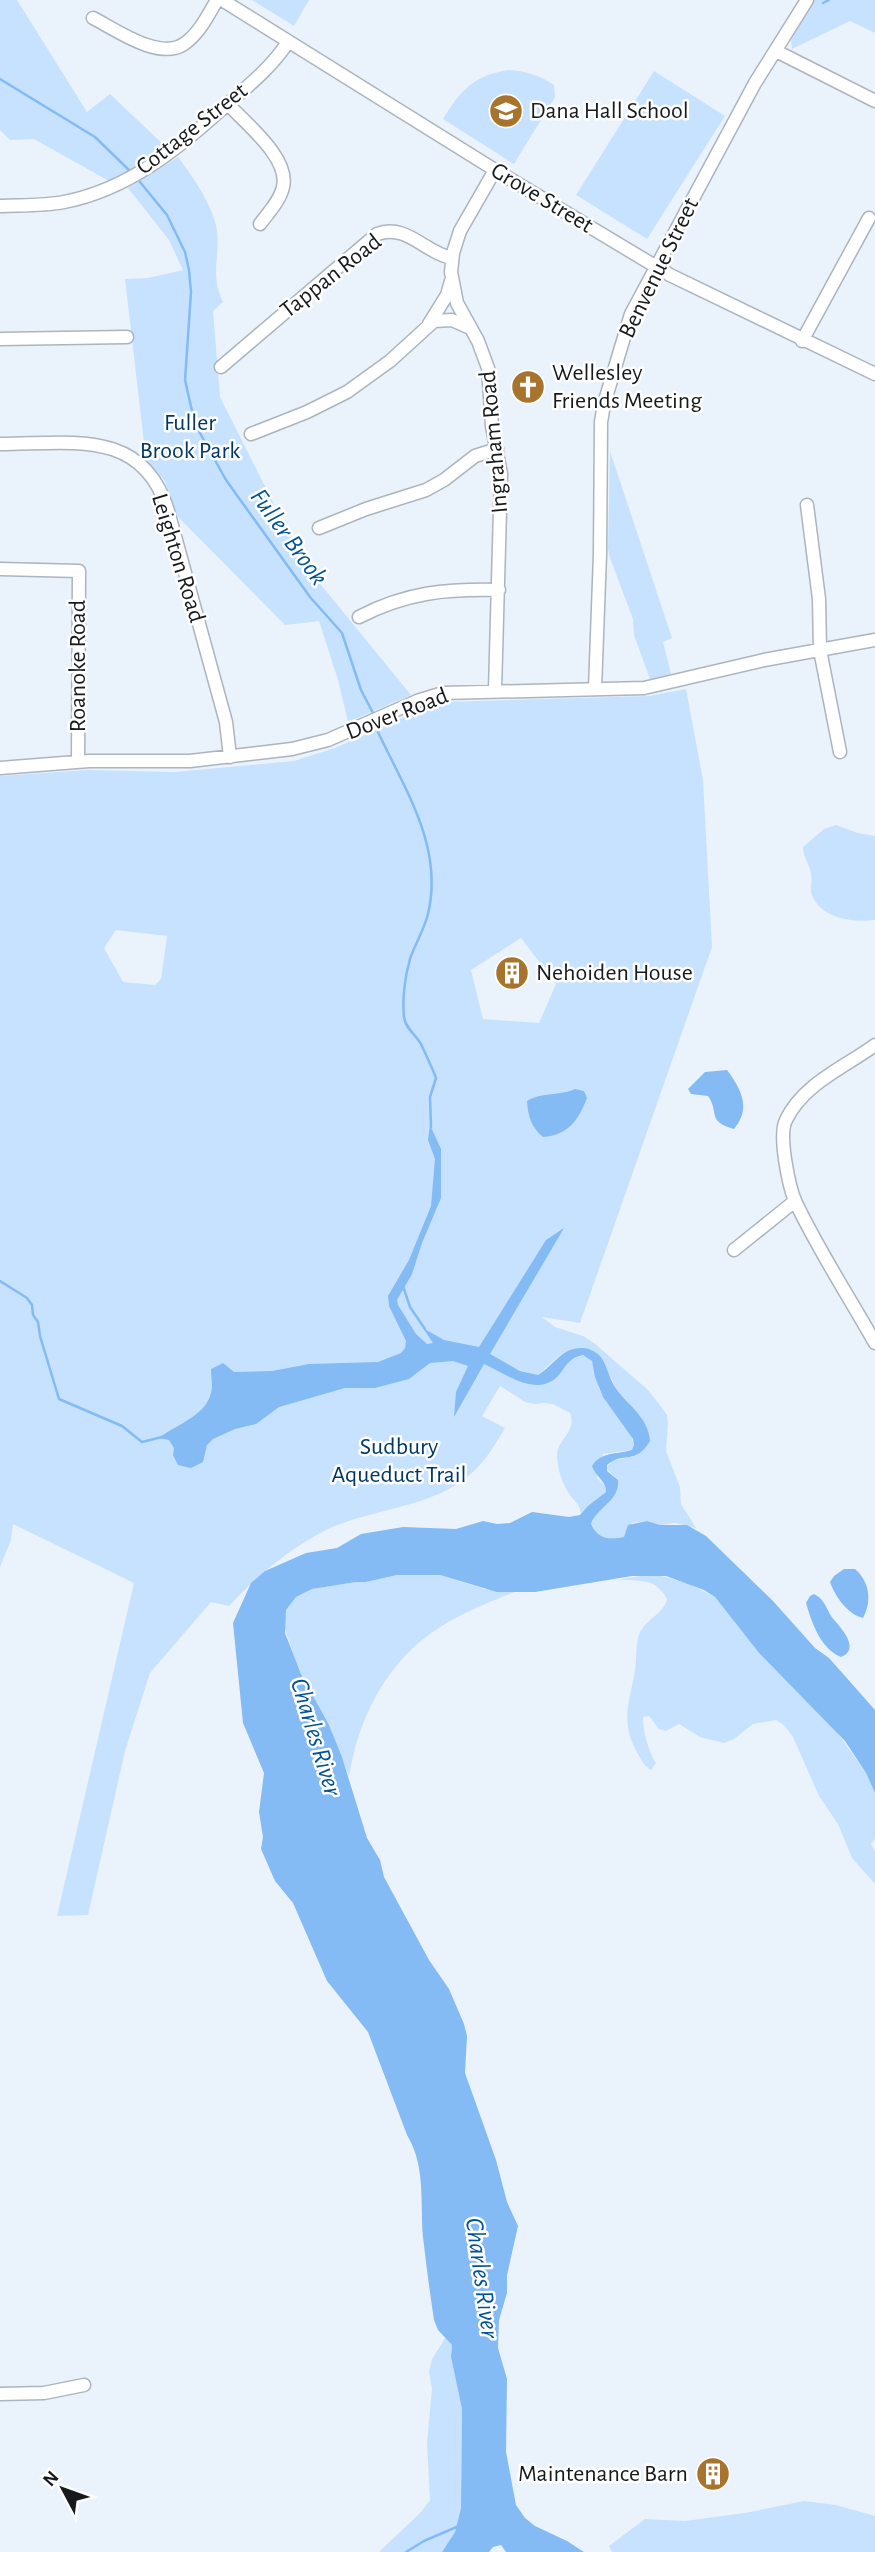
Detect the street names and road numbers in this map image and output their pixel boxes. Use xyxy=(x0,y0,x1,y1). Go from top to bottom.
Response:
street label: Cottage Street xyxy=(132,78,252,180)
street label: Grove Street xyxy=(487,158,598,238)
street label: Benvenue Street xyxy=(615,194,703,342)
street label: Tappan Road xyxy=(276,229,386,323)
street label: Ingraham Road xyxy=(476,370,512,514)
street label: Leighton Road xyxy=(147,491,209,625)
street label: Roanoke Road xyxy=(66,600,90,732)
street label: Dover Road xyxy=(343,684,451,744)

